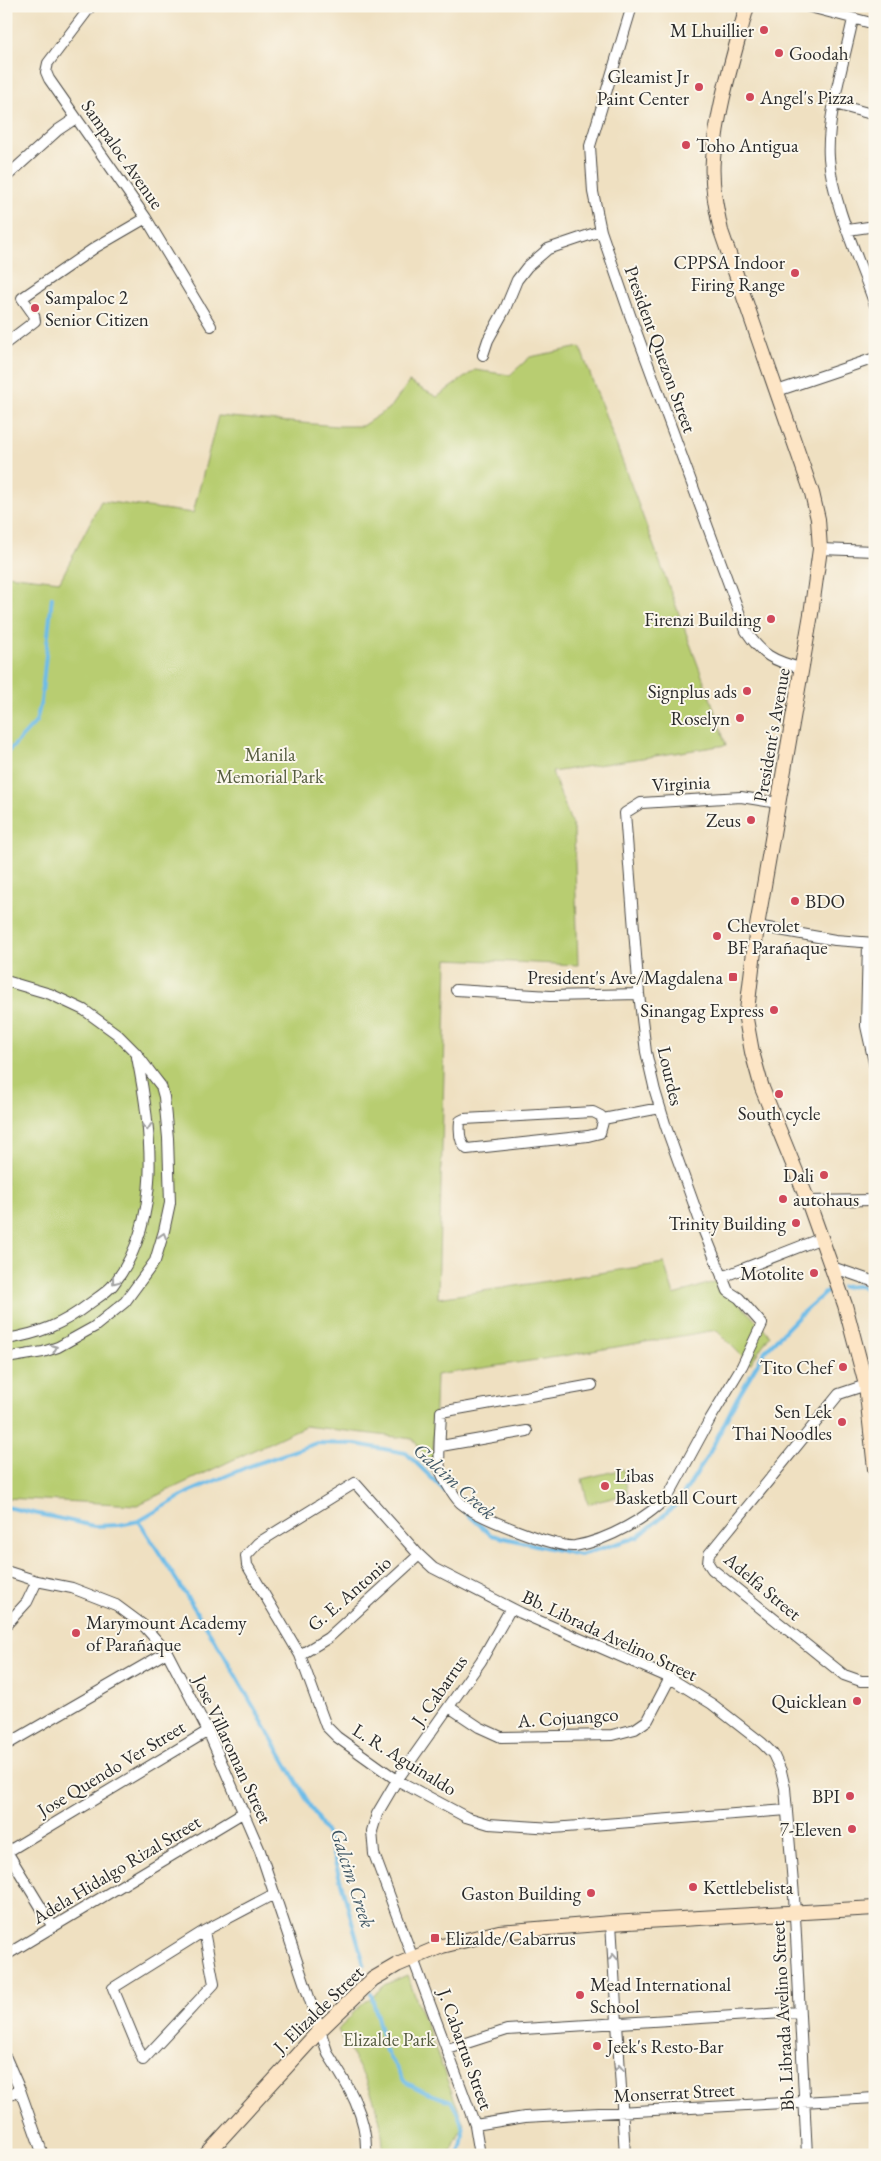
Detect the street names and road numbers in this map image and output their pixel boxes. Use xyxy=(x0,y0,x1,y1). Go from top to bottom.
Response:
street label: Sampaloc Avenue xyxy=(76,95,170,214)
street label: President Quezon Street xyxy=(619,262,702,436)
street label: President's Avenue xyxy=(747,666,796,804)
street label: Virginia xyxy=(651,769,711,798)
street label: Lourdes xyxy=(652,1044,689,1108)
street label: Adelfa Street xyxy=(718,1546,807,1626)
street label: G. E. Antonio xyxy=(302,1550,397,1637)
street label: Bb. Librada Avelino Street xyxy=(518,1584,701,1687)
street label: J. Cabarrus xyxy=(405,1650,473,1732)
street label: Jose Villaroman Street xyxy=(186,1669,278,1827)
street label: A. Cojuangco xyxy=(516,1702,619,1734)
street label: Jose Quendo Ver Street xyxy=(31,1714,190,1823)
street label: L. R. Aguinaldo xyxy=(348,1717,462,1801)
street label: Adela Hidalgo Rizal Street xyxy=(26,1809,205,1930)
street label: Bb. Librada Avelino Street xyxy=(765,1920,800,2112)
street label: J. Elizalde Street xyxy=(266,1960,369,2060)
street label: J. Cabarrus Street xyxy=(431,1983,499,2113)
street label: Monserrat Street xyxy=(613,2077,735,2108)

